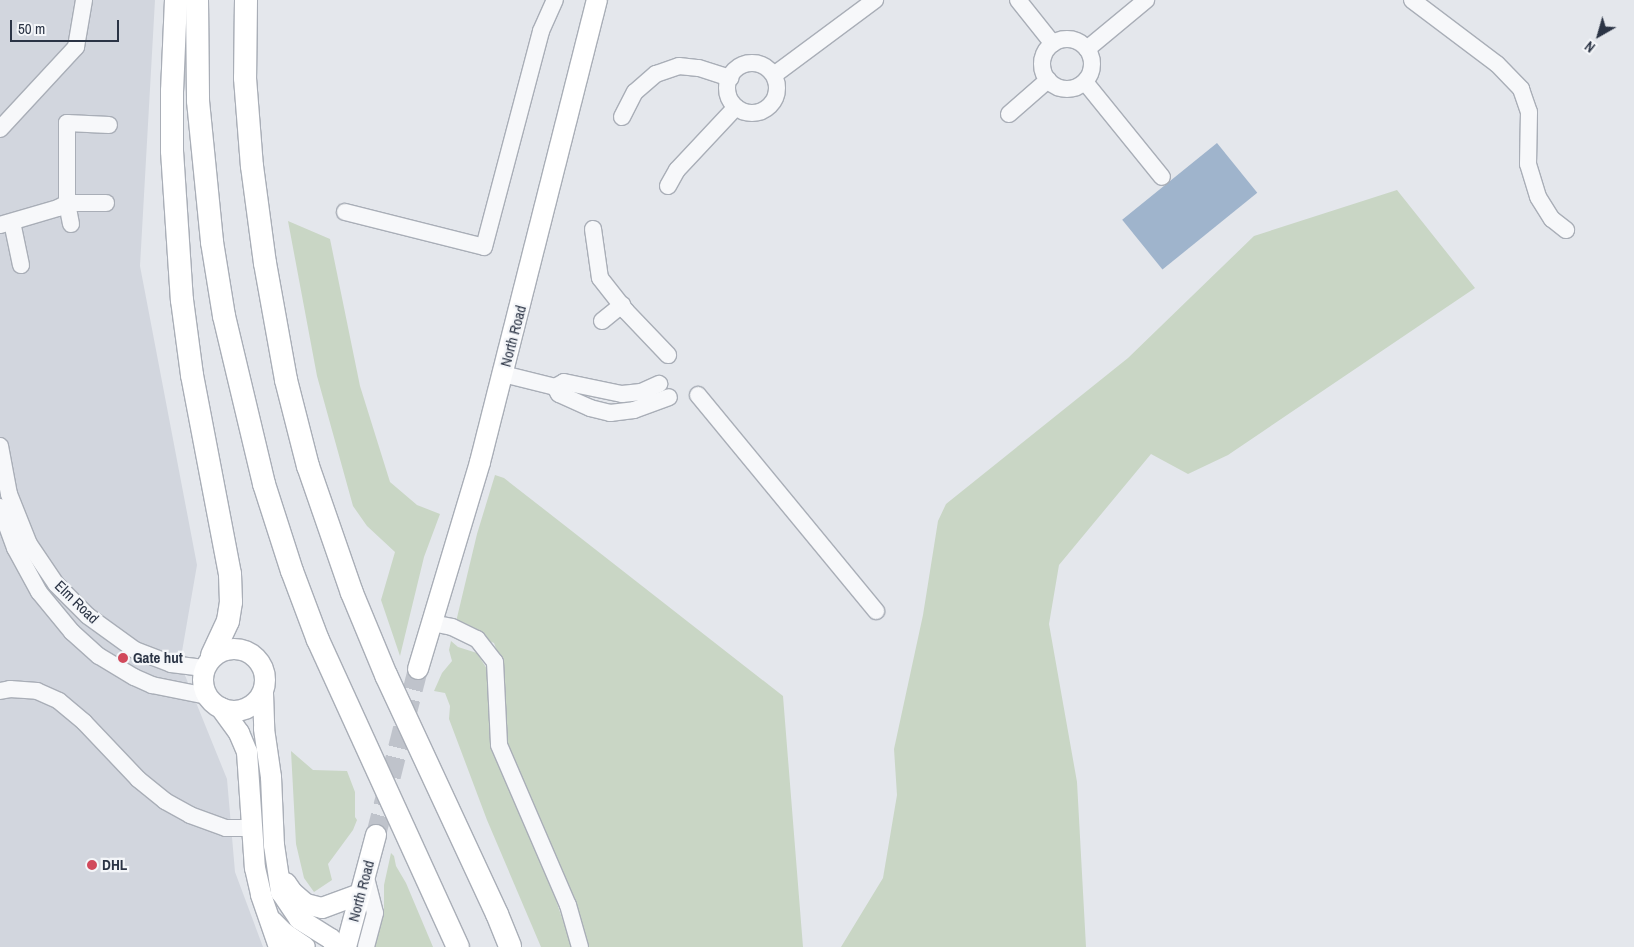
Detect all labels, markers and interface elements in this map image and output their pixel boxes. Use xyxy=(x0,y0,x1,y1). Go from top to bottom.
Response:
scale bar xyxy=(12,10,121,42)
north arrow xyxy=(1574,10,1624,60)
text: 50 m xyxy=(18,18,45,39)
text: N xyxy=(1581,37,1599,56)
street label: North Road xyxy=(496,303,530,369)
street label: Elm Road xyxy=(51,577,103,627)
place label: Gate hut xyxy=(133,649,183,667)
marker: Gate hut xyxy=(117,652,129,664)
place label: DHL xyxy=(102,856,127,874)
street label: North Road xyxy=(344,858,378,924)
marker: DHL xyxy=(86,859,98,871)

